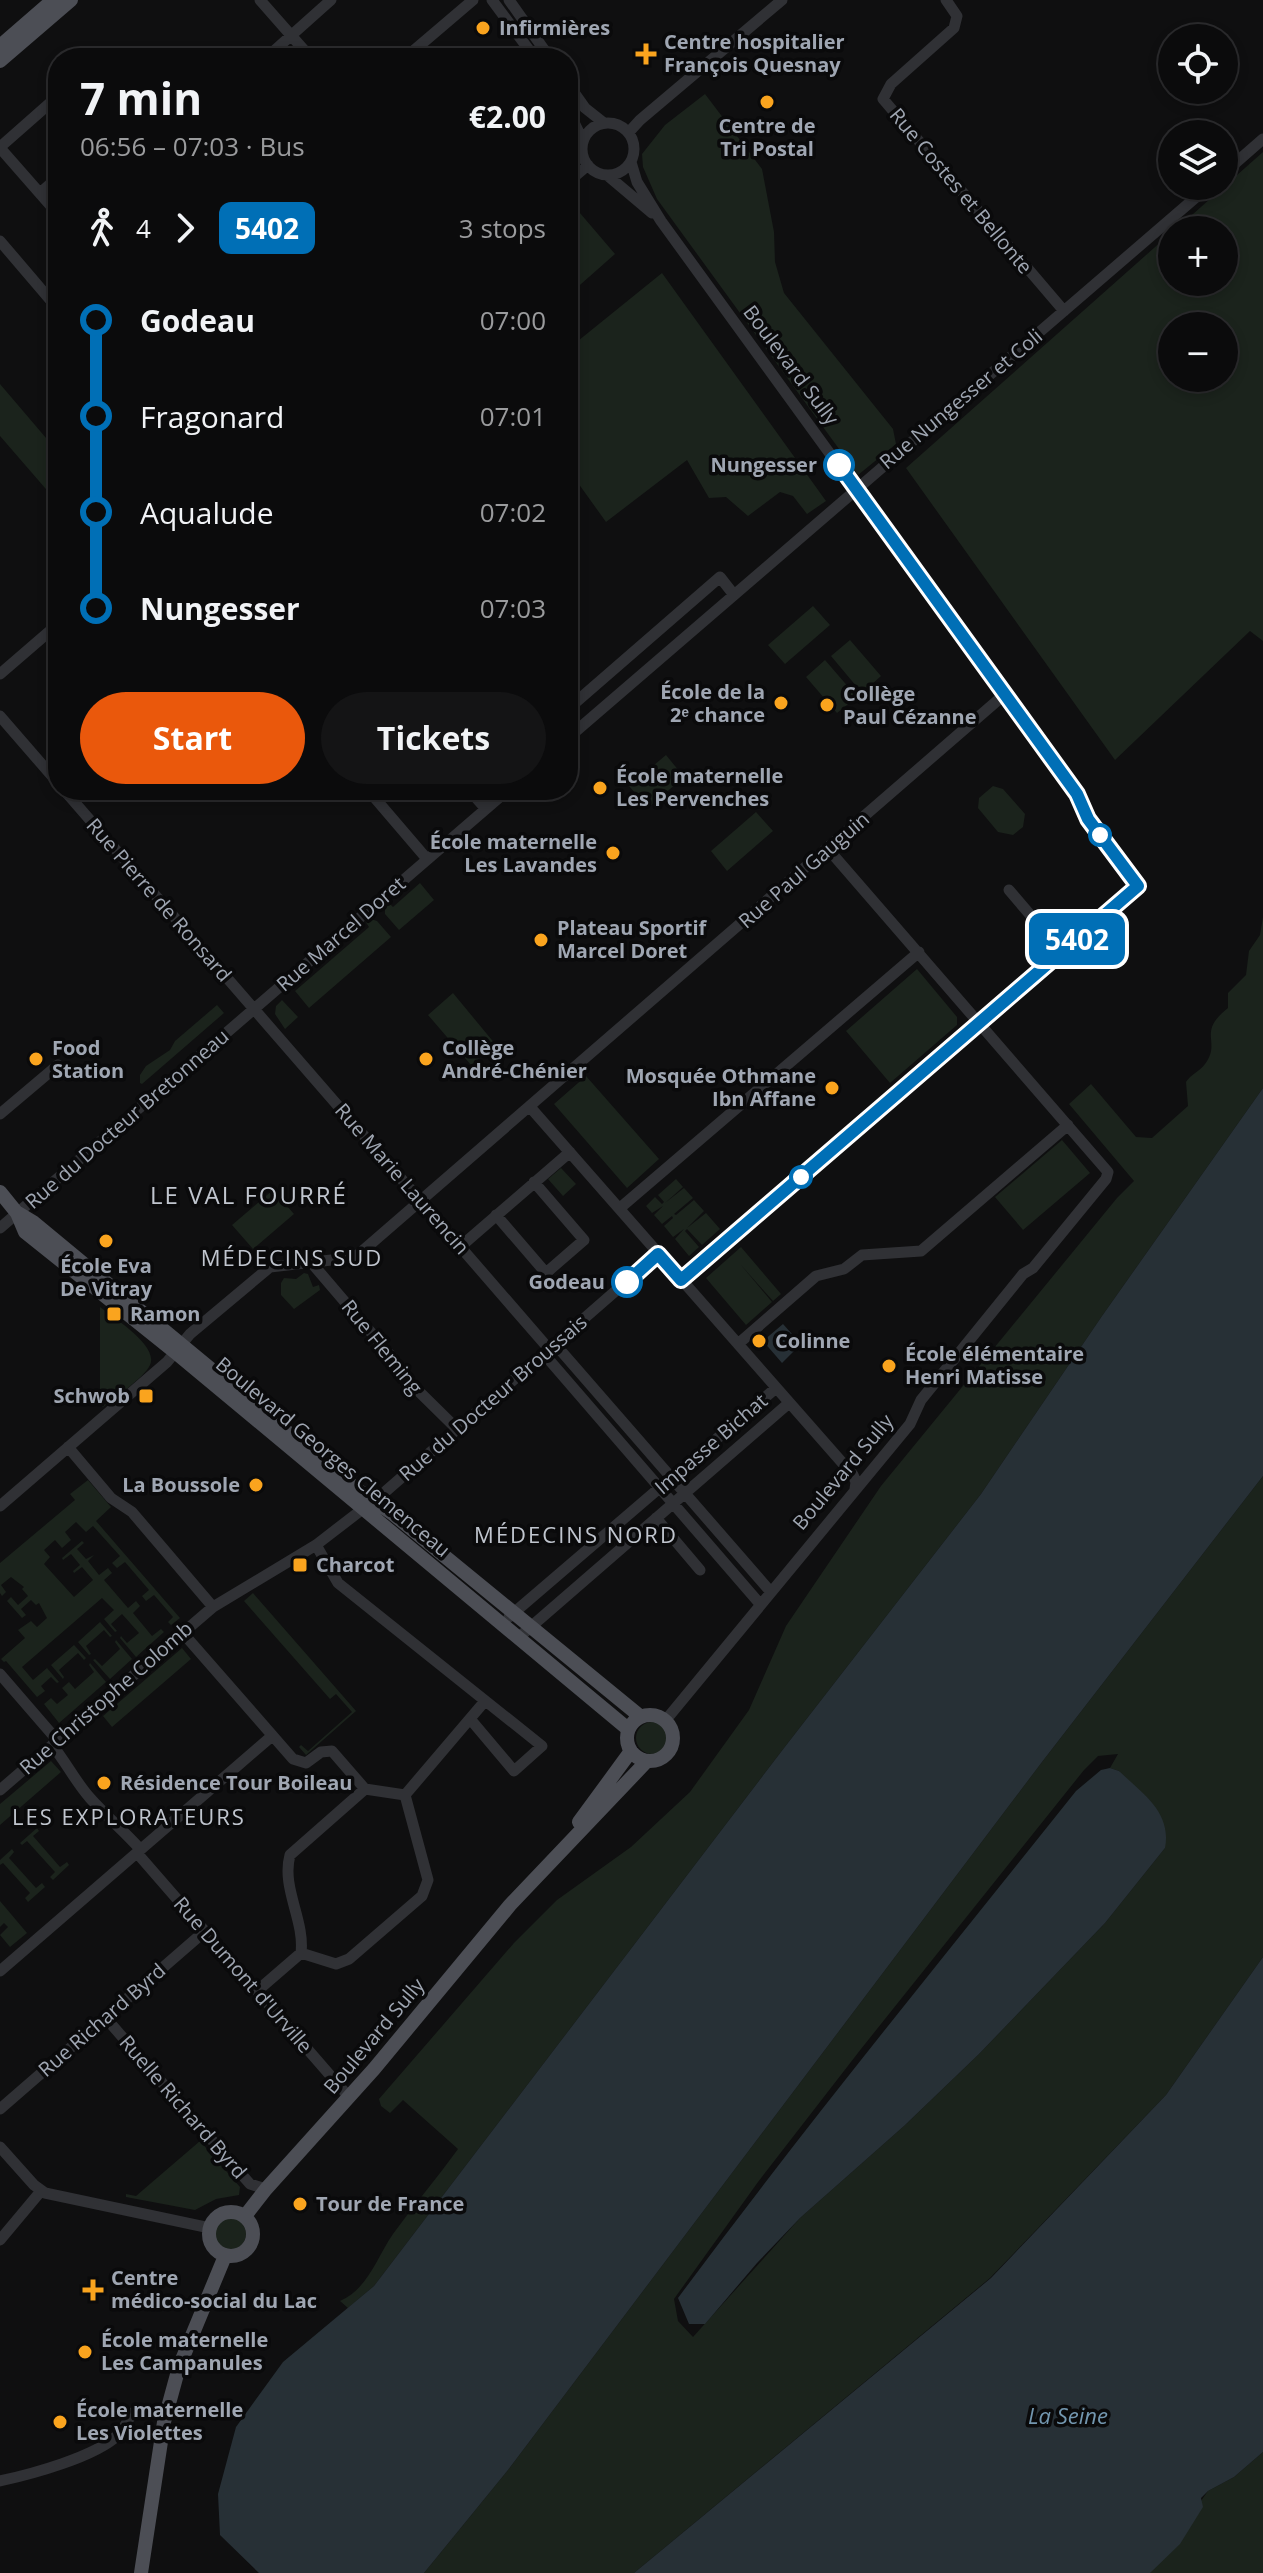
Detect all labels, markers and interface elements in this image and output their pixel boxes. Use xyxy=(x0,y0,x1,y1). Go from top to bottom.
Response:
place label: Infirmières xyxy=(499,14,610,41)
marker: Infirmières xyxy=(474,19,492,37)
map controls xyxy=(1158,24,1238,392)
button: locate xyxy=(1158,24,1238,104)
place label: Centre hospitalier François Quesnay xyxy=(664,28,845,78)
marker: Centre hospitalier François Quesnay xyxy=(635,43,657,65)
text: 7 min xyxy=(80,68,202,128)
marker: Centre de Tri Postal xyxy=(758,93,776,111)
text: €2.00 xyxy=(469,96,546,137)
street label: Rue Costes et Bellonte xyxy=(884,102,1039,279)
place label: Centre de Tri Postal xyxy=(719,112,815,162)
button: layers xyxy=(1158,120,1238,200)
text: 06:56 – 07:03 · Bus xyxy=(80,128,305,164)
icon: walk xyxy=(80,206,124,250)
icon: forward xyxy=(163,206,207,250)
text: 5402 xyxy=(235,209,299,247)
text: 4 xyxy=(136,210,151,246)
text: 3 stops xyxy=(459,210,546,246)
button: + xyxy=(1158,216,1238,296)
street label: Boulevard Sully xyxy=(737,299,846,431)
text: Godeau xyxy=(140,300,255,341)
text: 07:00 xyxy=(480,302,546,338)
button: − xyxy=(1158,312,1238,392)
street label: Rue Nungesser et Coli xyxy=(874,322,1048,475)
text: Fragonard xyxy=(140,396,284,437)
text: 07:01 xyxy=(480,398,546,434)
marker: Nungesser xyxy=(824,450,854,480)
place label: Nungesser xyxy=(711,451,817,478)
text: Aqualude xyxy=(140,492,274,533)
text: 07:02 xyxy=(480,494,546,530)
text: Nungesser xyxy=(140,588,300,629)
text: 07:03 xyxy=(480,590,546,626)
place label: École de la 2ᵉ chance xyxy=(660,678,765,728)
place label: Collège Paul Cézanne xyxy=(843,680,977,730)
button: Start xyxy=(80,692,305,784)
button: Tickets xyxy=(321,692,546,784)
marker: École de la 2ᵉ chance xyxy=(772,694,790,712)
marker: Collège Paul Cézanne xyxy=(818,696,836,714)
place label: École maternelle Les Pervenches xyxy=(616,762,783,812)
marker: École maternelle Les Pervenches xyxy=(591,779,609,797)
street label: Rue Paul Gauguin xyxy=(733,805,875,934)
street label: Rue Pierre de Ronsard xyxy=(81,812,238,987)
unlabelled marker xyxy=(1089,824,1111,846)
place label: École maternelle Les Lavandes xyxy=(430,828,597,878)
marker: École maternelle Les Lavandes xyxy=(604,844,622,862)
street label: Rue Marcel Doret xyxy=(271,870,411,997)
line badge: 5402 xyxy=(1021,913,1133,965)
place label: Plateau Sportif Marcel Doret xyxy=(557,914,708,964)
text: 5402 xyxy=(1045,920,1109,958)
marker: Plateau Sportif Marcel Doret xyxy=(532,931,550,949)
street label: Rue du Docteur Bretonneau xyxy=(19,1023,234,1215)
place label: Food Station xyxy=(52,1034,124,1084)
place label: Collège André-Chénier xyxy=(442,1034,587,1084)
marker: Food Station xyxy=(27,1050,45,1068)
marker: Collège André-Chénier xyxy=(417,1050,435,1068)
place label: Mosquée Othmane Ibn Affane xyxy=(626,1062,816,1112)
marker: Mosquée Othmane Ibn Affane xyxy=(823,1079,841,1097)
street label: Rue Marie Laurencin xyxy=(329,1097,476,1260)
unlabelled marker xyxy=(790,1166,812,1188)
district label: LE VAL FOURRÉ xyxy=(150,1178,348,1211)
marker: École Eva De Vitray xyxy=(97,1232,115,1250)
district label: MÉDECINS SUD xyxy=(201,1242,383,1272)
place label: École Eva De Vitray xyxy=(60,1252,153,1302)
marker: Godeau xyxy=(612,1267,642,1297)
place label: Godeau xyxy=(528,1268,605,1295)
street label: Rue Fleming xyxy=(336,1294,429,1400)
place label: Ramon xyxy=(130,1300,200,1327)
marker: Ramon xyxy=(105,1305,123,1323)
street label: Rue du Docteur Broussais xyxy=(393,1308,592,1487)
place label: Colinne xyxy=(775,1327,850,1354)
marker: Colinne xyxy=(750,1332,768,1350)
place label: École élémentaire Henri Matisse xyxy=(905,1340,1084,1390)
street label: Boulevard Georges Clemenceau xyxy=(210,1350,456,1563)
marker: École élémentaire Henri Matisse xyxy=(880,1357,898,1375)
place label: Schwob xyxy=(53,1382,130,1409)
marker: Schwob xyxy=(137,1387,155,1405)
street label: Impasse Bichat xyxy=(649,1387,773,1500)
street label: Boulevard Sully xyxy=(786,1407,900,1535)
place label: La Boussole xyxy=(122,1471,240,1498)
marker: La Boussole xyxy=(247,1476,265,1494)
district label: MÉDECINS NORD xyxy=(474,1519,678,1549)
place label: Charcot xyxy=(316,1551,395,1578)
marker: Charcot xyxy=(291,1556,309,1574)
street label: Rue Christophe Colomb xyxy=(13,1615,198,1780)
place label: Résidence Tour Boileau xyxy=(120,1769,352,1796)
marker: Résidence Tour Boileau xyxy=(95,1774,113,1792)
district label: LES EXPLORATEURS xyxy=(12,1801,246,1831)
street label: Rue Dumont d'Urville xyxy=(168,1891,319,2059)
street label: Rue Richard Byrd xyxy=(32,1957,171,2082)
street label: Boulevard Sully xyxy=(317,1971,431,2099)
street label: Ruelle Richard Byrd xyxy=(114,2029,253,2184)
place label: Tour de France xyxy=(316,2190,464,2217)
marker: Tour de France xyxy=(291,2195,309,2213)
place label: Centre médico-social du Lac xyxy=(111,2264,317,2314)
marker: Centre médico-social du Lac xyxy=(82,2279,104,2301)
place label: École maternelle Les Campanules xyxy=(101,2326,268,2376)
marker: École maternelle Les Campanules xyxy=(76,2343,94,2361)
place label: École maternelle Les Violettes xyxy=(76,2396,243,2446)
water label: La Seine xyxy=(1028,2400,1108,2430)
marker: École maternelle Les Violettes xyxy=(51,2413,69,2431)

